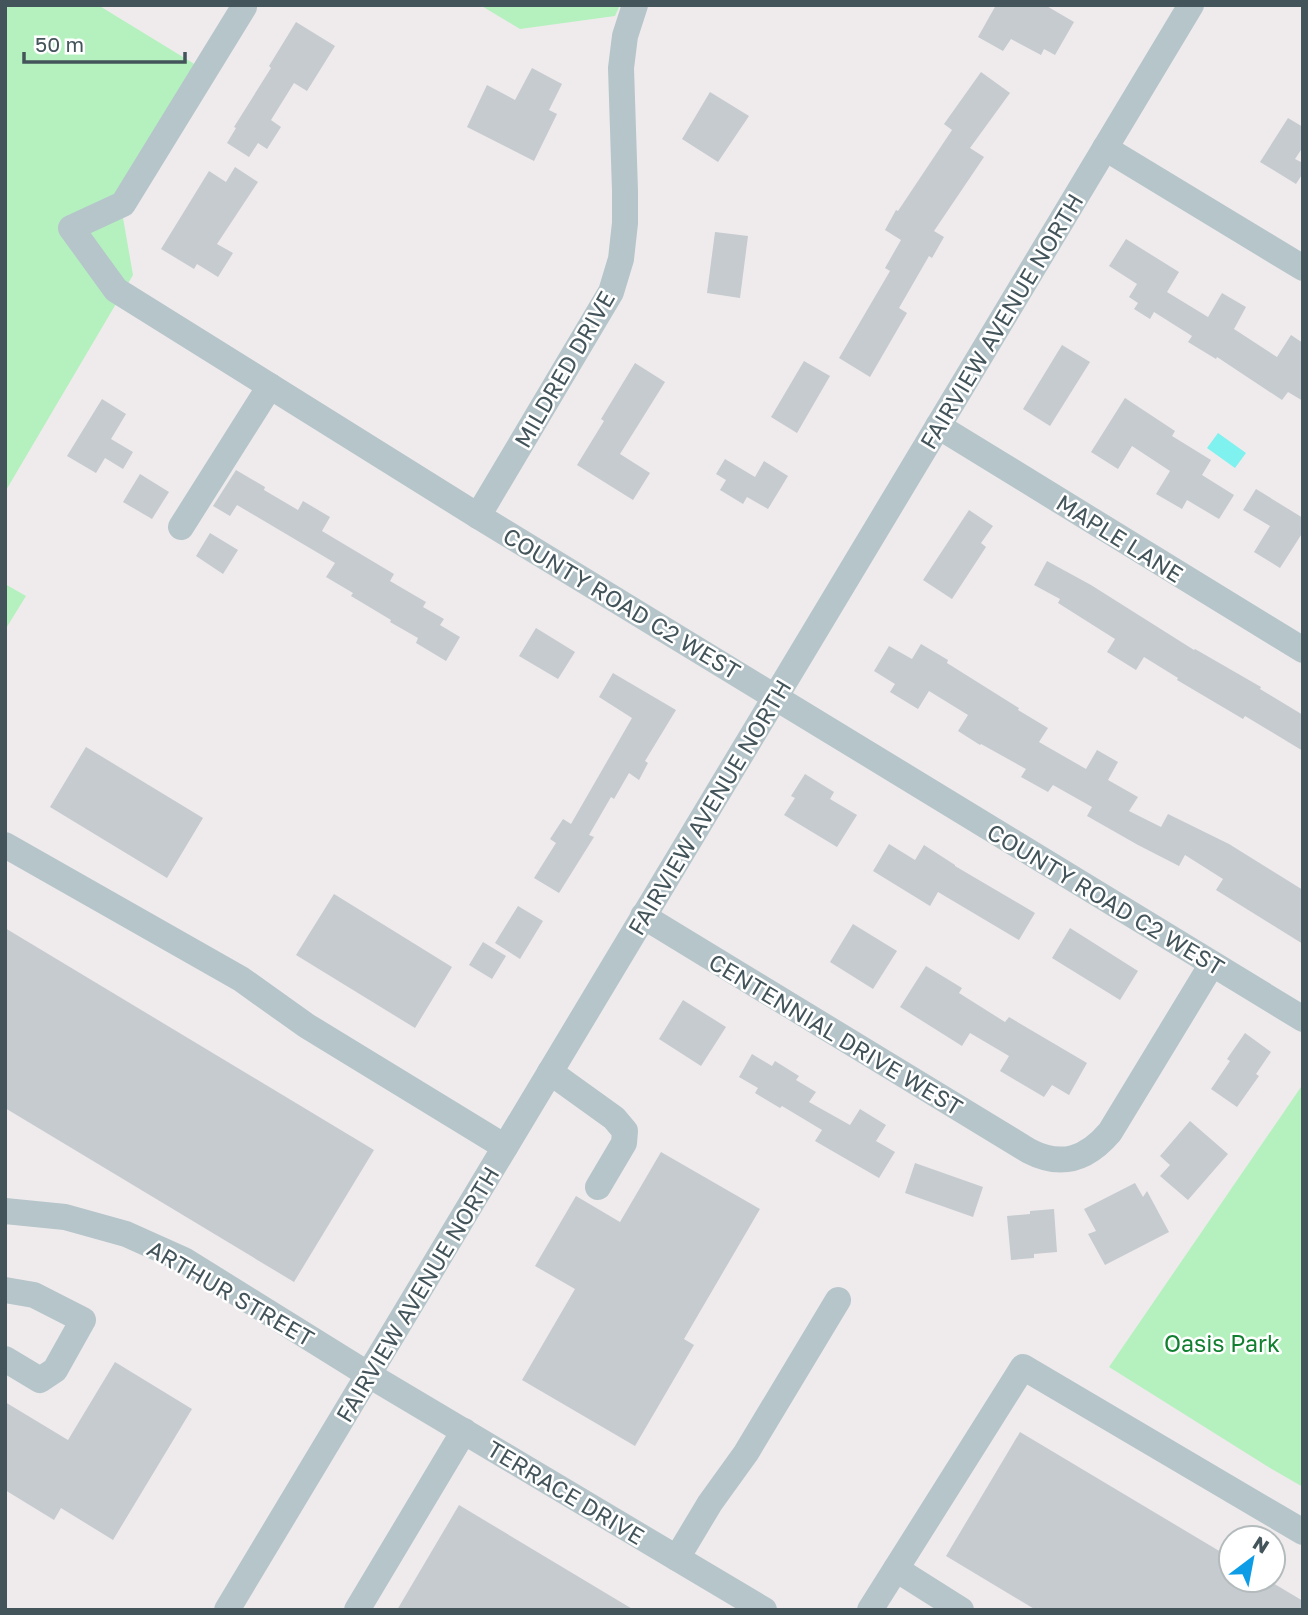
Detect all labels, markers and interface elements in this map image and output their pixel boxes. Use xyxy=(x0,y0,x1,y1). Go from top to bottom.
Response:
scale bar xyxy=(24,21,186,65)
text: 50 m xyxy=(35,31,84,57)
street label: FAIRVIEW AVENUE NORTH xyxy=(914,188,1088,454)
street label: MILDRED DRIVE xyxy=(508,286,620,452)
street label: MAPLE LANE xyxy=(1052,488,1188,588)
street label: COUNTY ROAD C2 WEST xyxy=(498,521,746,685)
street label: FAIRVIEW AVENUE NORTH xyxy=(622,674,796,940)
street label: COUNTY ROAD C2 WEST xyxy=(982,817,1230,981)
street label: CENTENNIAL DRIVE WEST xyxy=(704,947,968,1121)
street label: FAIRVIEW AVENUE NORTH xyxy=(330,1161,504,1427)
street label: ARTHUR STREET xyxy=(143,1234,319,1352)
park label: Oasis Park xyxy=(1164,1329,1280,1357)
street label: TERRACE DRIVE xyxy=(482,1434,650,1550)
north arrow xyxy=(1217,1524,1287,1594)
text: N xyxy=(1249,1531,1273,1558)

